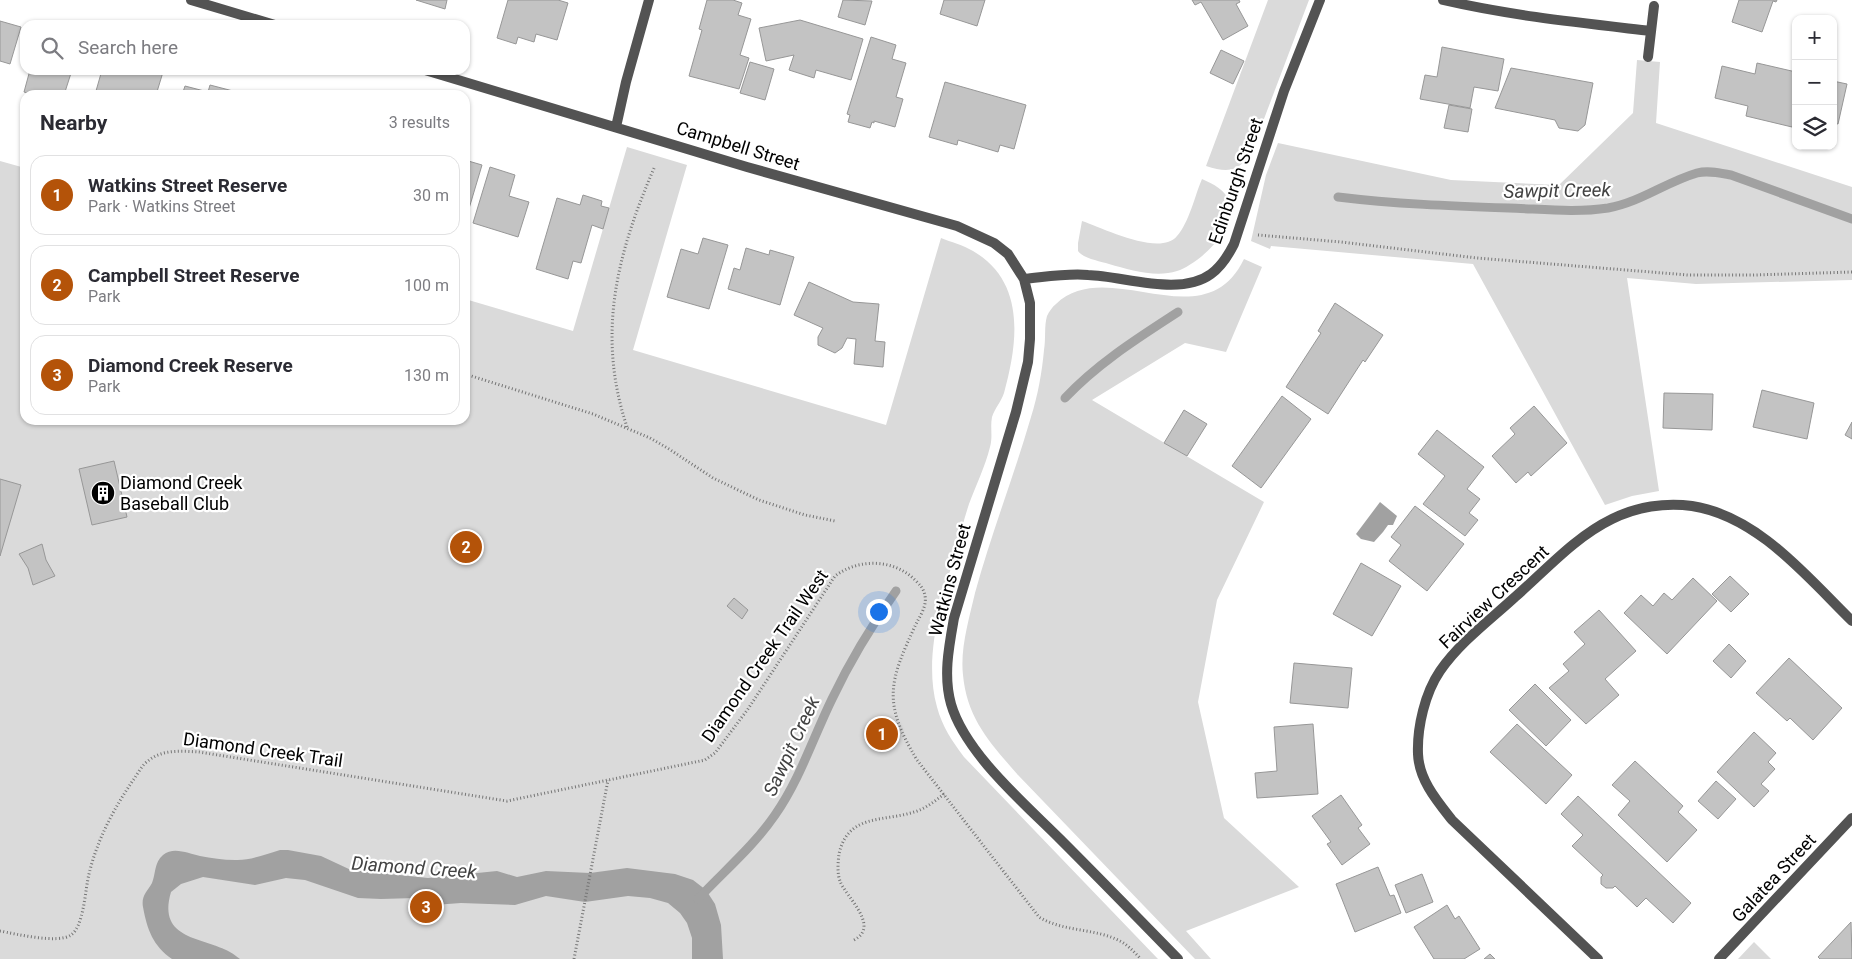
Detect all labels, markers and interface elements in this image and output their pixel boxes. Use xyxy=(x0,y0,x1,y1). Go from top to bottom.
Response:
map controls xyxy=(1792,15,1837,150)
button: + xyxy=(1792,15,1837,60)
search box xyxy=(20,20,470,75)
icon: search xyxy=(38,34,66,62)
text: Search here xyxy=(78,36,178,59)
button: − xyxy=(1792,60,1837,105)
button: layers xyxy=(1792,105,1837,150)
text: Nearby xyxy=(40,111,107,135)
text: 3 results xyxy=(389,113,450,132)
street label: Edinburgh Street xyxy=(1204,115,1267,247)
street label: Campbell Street xyxy=(674,117,802,174)
text: Watkins Street Reserve xyxy=(88,174,287,197)
water label: Sawpit Creek xyxy=(1503,178,1612,203)
text: 1 xyxy=(52,186,62,205)
text: 30 m xyxy=(413,186,449,205)
text: Park · Watkins Street xyxy=(88,197,236,216)
text: Campbell Street Reserve xyxy=(88,264,299,287)
text: 2 xyxy=(52,276,62,295)
text: 100 m xyxy=(404,276,449,295)
text: Park xyxy=(88,287,120,306)
text: Diamond Creek Reserve xyxy=(88,354,293,377)
text: 3 xyxy=(52,366,62,385)
text: 130 m xyxy=(404,366,449,385)
text: Park xyxy=(88,377,120,396)
place label: Diamond Creek Baseball Club xyxy=(120,472,243,514)
building icon: Diamond Creek Baseball Club xyxy=(90,480,116,506)
street label: Watkins Street xyxy=(924,521,975,639)
pin: 2 xyxy=(450,528,482,566)
street label: Fairview Crescent xyxy=(1435,540,1553,653)
street label: Diamond Creek Trail West xyxy=(697,565,832,746)
your location xyxy=(866,599,892,625)
water label: Sawpit Creek xyxy=(758,692,825,800)
pin: 1 xyxy=(866,715,898,753)
street label: Diamond Creek Trail xyxy=(182,728,344,771)
street label: Galatea Street xyxy=(1727,829,1820,926)
water label: Diamond Creek xyxy=(351,852,478,883)
pin: 3 xyxy=(410,888,442,926)

